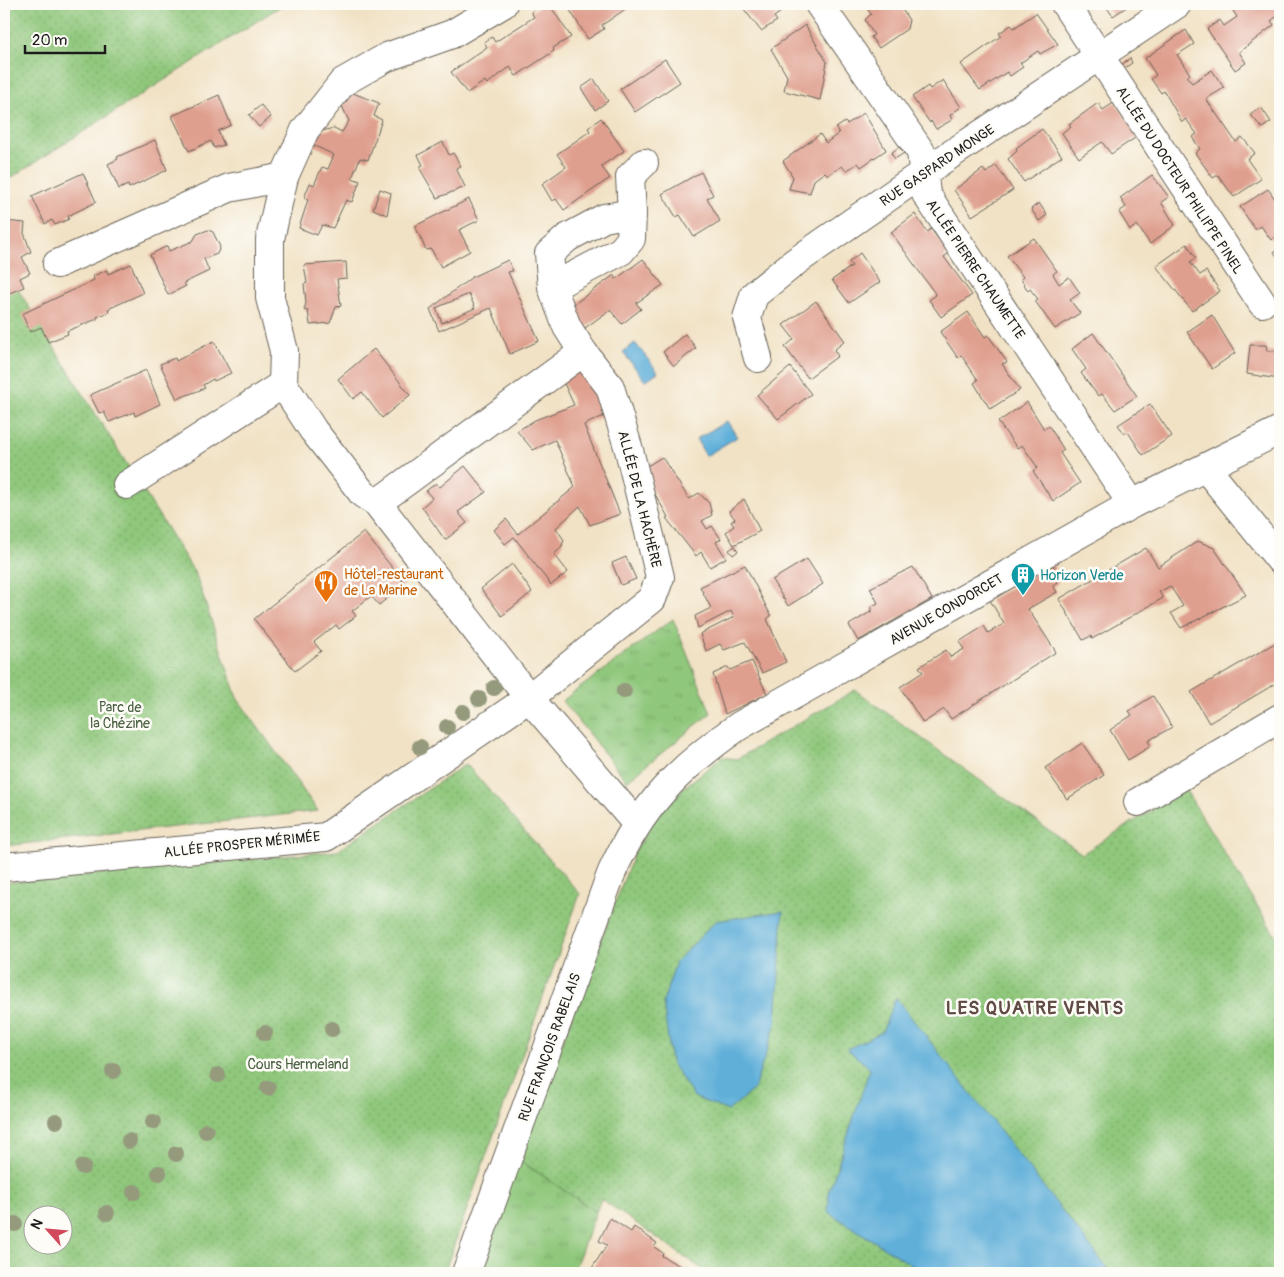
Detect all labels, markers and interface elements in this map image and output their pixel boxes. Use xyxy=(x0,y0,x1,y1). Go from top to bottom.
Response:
scale bar xyxy=(25,22,105,54)
text: 20 m xyxy=(32,31,67,50)
street label: ALLÉE DU DOCTEUR PHILIPPE PINEL xyxy=(1112,83,1248,277)
street label: RUE GASPARD MONGE xyxy=(877,121,998,210)
street label: ALLÉE PIERRE CHAUMETTE xyxy=(923,196,1029,342)
street label: ALLÉE DE LA HACHÈRE xyxy=(614,429,666,569)
building icon: Horizon Verde xyxy=(1010,562,1036,596)
place label: Hôtel-restaurant de La Marine xyxy=(344,566,444,599)
place label: Horizon Verde xyxy=(1040,567,1124,584)
restaurant icon: Hôtel-restaurant de La Marine xyxy=(313,569,339,603)
street label: AVENUE CONDORCET xyxy=(887,570,1006,649)
park label: Parc de la Chézine xyxy=(90,699,150,732)
street label: ALLÉE PROSPER MÉRIMÉE xyxy=(163,827,321,861)
street label: RUE FRANÇOIS RABELAIS xyxy=(515,971,584,1124)
district label: LES QUATRE VENTS xyxy=(946,996,1124,1020)
park label: Cours Hermeland xyxy=(247,1056,349,1073)
north arrow xyxy=(22,1204,72,1254)
text: N xyxy=(27,1216,47,1232)

